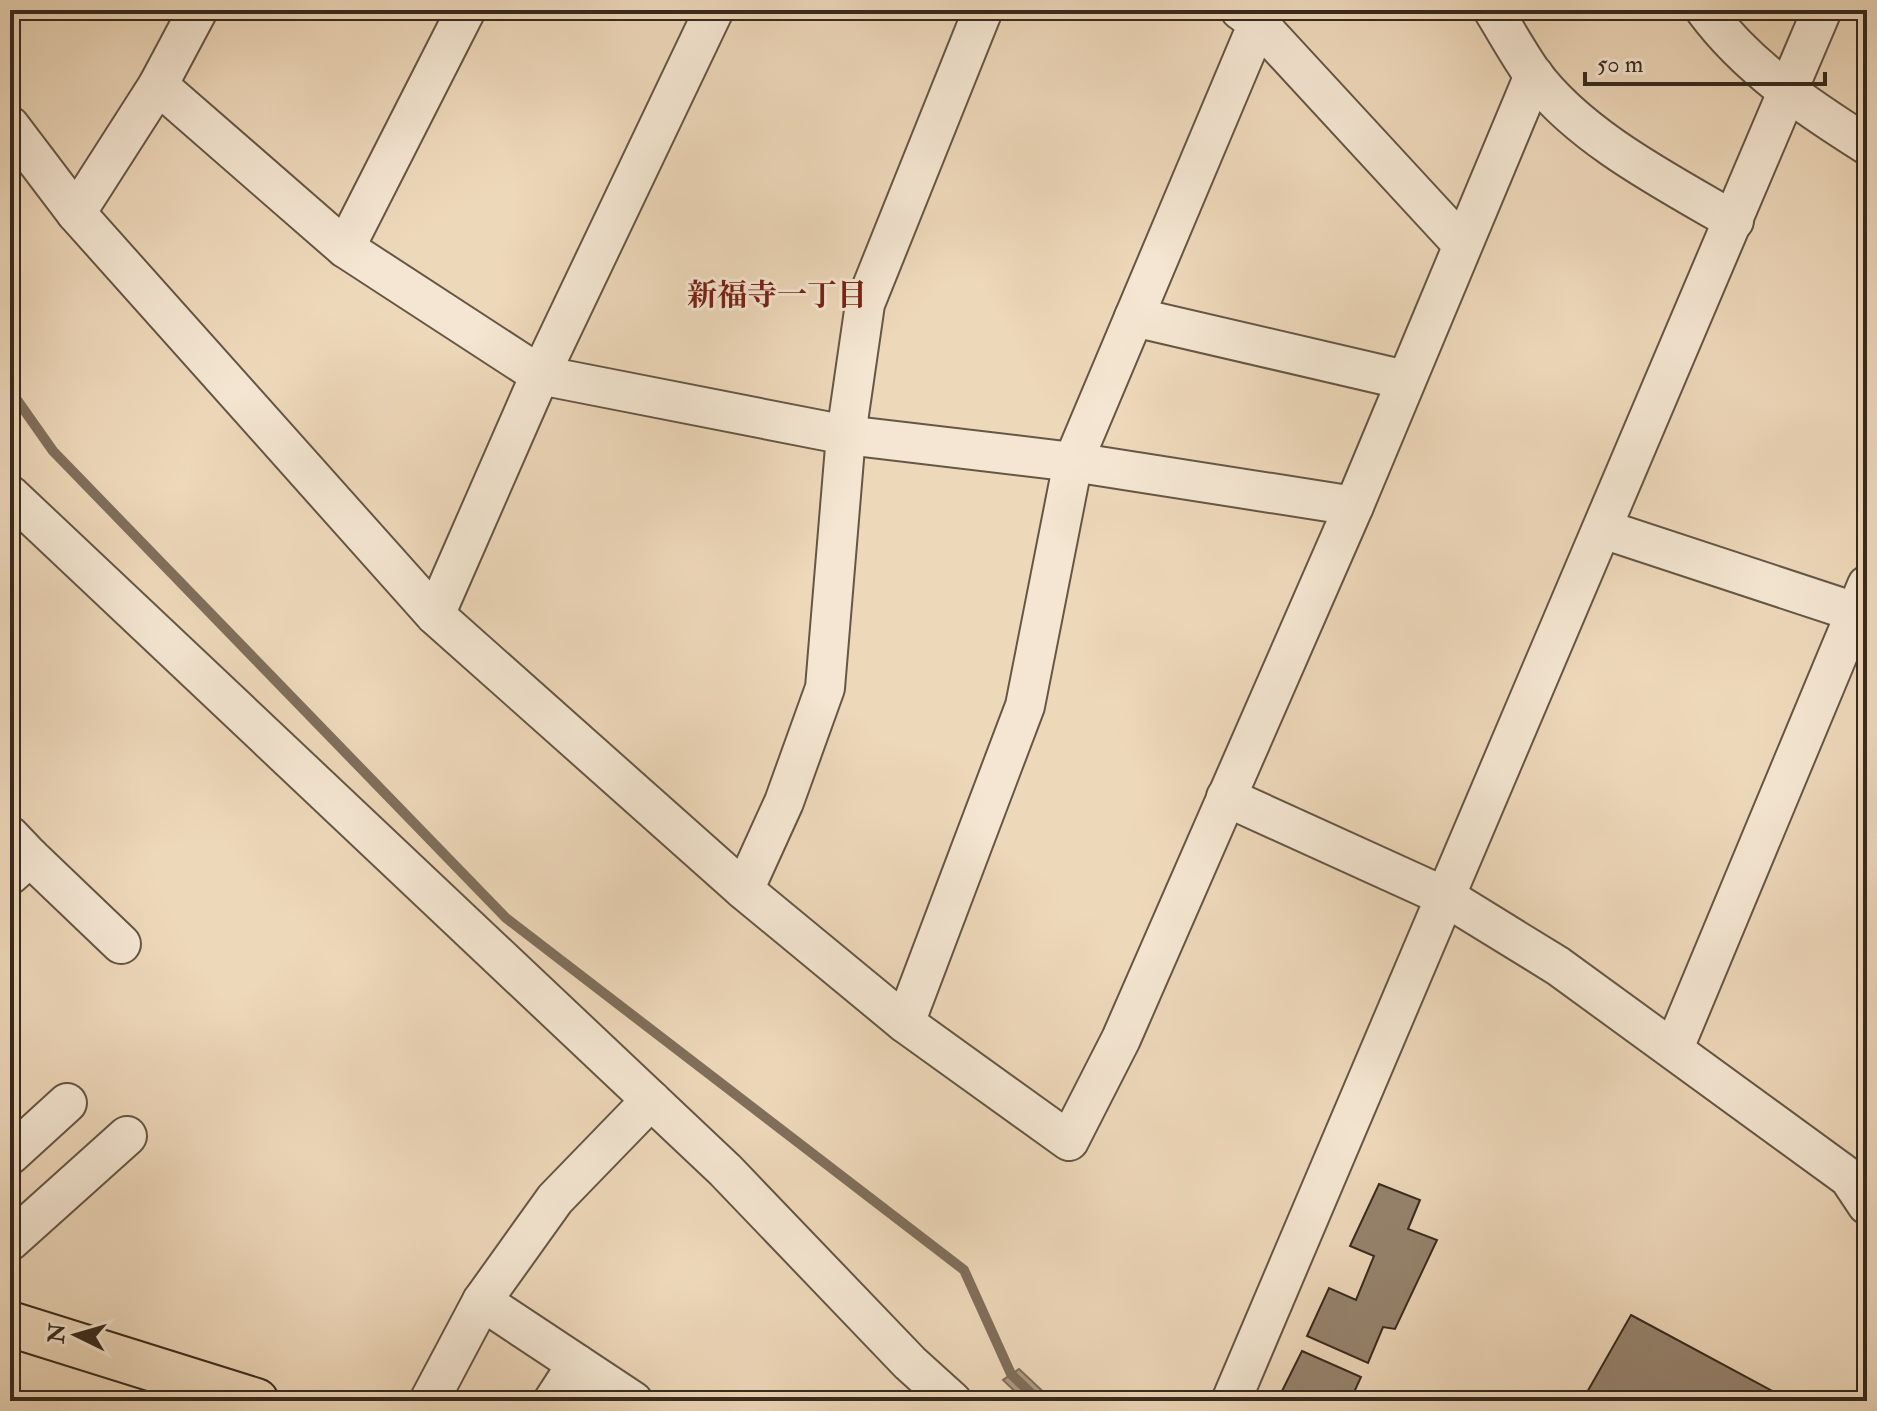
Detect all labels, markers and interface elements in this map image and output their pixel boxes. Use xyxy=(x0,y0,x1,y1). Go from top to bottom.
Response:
scale bar xyxy=(1585,36,1825,86)
text: 50 m xyxy=(1597,49,1644,80)
district label: 新福寺一丁目 xyxy=(687,277,867,314)
north arrow xyxy=(36,1295,116,1375)
text: N xyxy=(42,1322,72,1345)

